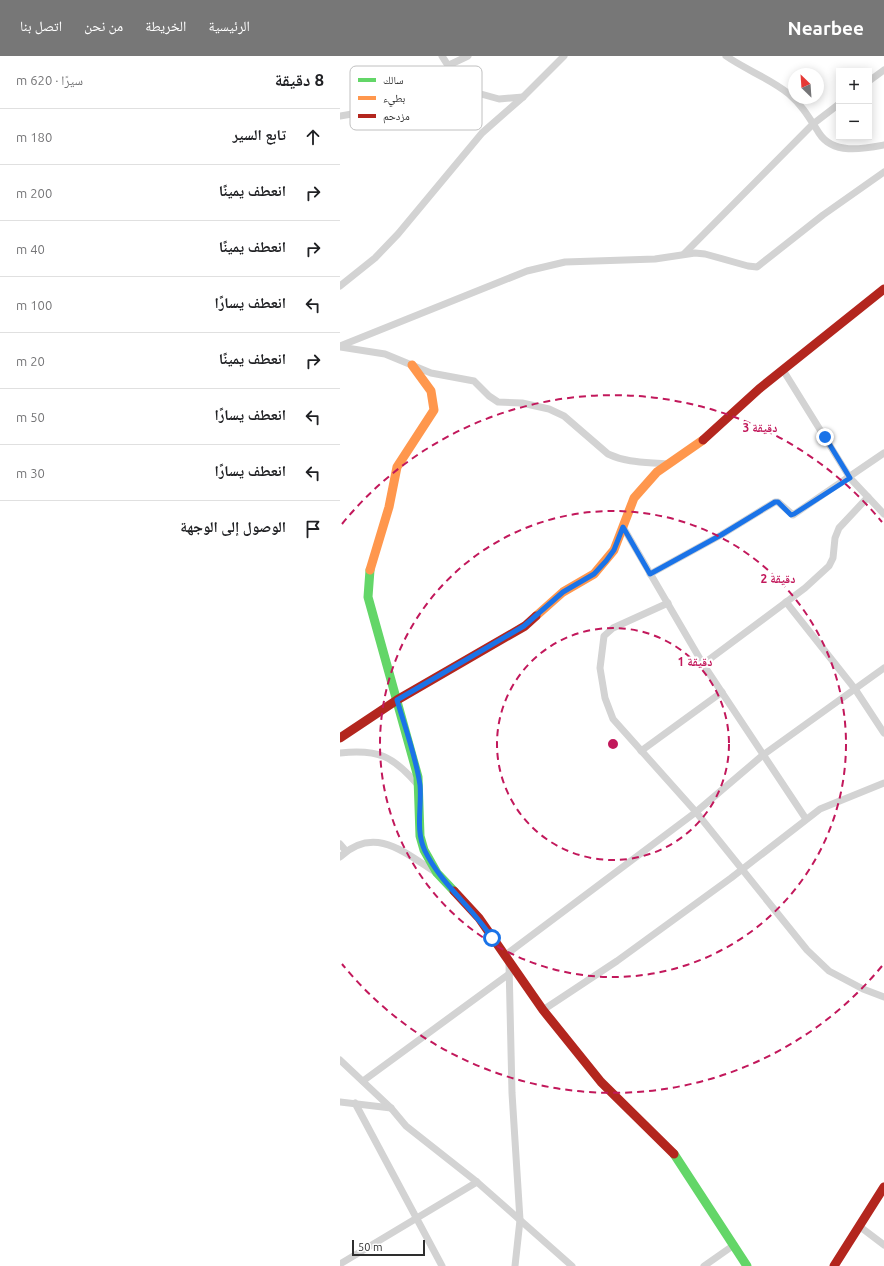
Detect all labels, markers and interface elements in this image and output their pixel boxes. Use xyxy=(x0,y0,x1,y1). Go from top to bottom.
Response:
text: Nearbee xyxy=(787,17,864,39)
text: اتصل بنا xyxy=(20,18,62,34)
text: من نحن xyxy=(84,18,123,34)
text: الخريطة xyxy=(145,18,186,34)
text: الرئيسية xyxy=(208,18,250,34)
legend xyxy=(350,66,482,130)
north arrow xyxy=(788,68,824,104)
map controls xyxy=(836,68,872,140)
button: + xyxy=(836,68,872,104)
text: 8 دقيقة xyxy=(275,70,324,89)
text: سيرًا · 620 m xyxy=(16,73,83,87)
text: سالك xyxy=(383,74,403,86)
text: بطيء xyxy=(383,92,405,107)
button: − xyxy=(836,104,872,140)
text: مزدحم xyxy=(383,110,410,124)
text: تابع السير xyxy=(232,126,286,143)
icon: ahead xyxy=(302,126,324,148)
text: 180 m xyxy=(16,130,52,144)
text: انعطف يمينًا xyxy=(219,182,286,199)
icon: right xyxy=(302,182,324,204)
text: 200 m xyxy=(16,186,52,200)
text: انعطف يمينًا xyxy=(219,238,286,255)
icon: right xyxy=(302,238,324,260)
text: 40 m xyxy=(16,242,45,256)
text: انعطف يسارًا xyxy=(214,294,286,311)
icon: left xyxy=(302,294,324,316)
text: 100 m xyxy=(16,298,52,312)
text: انعطف يمينًا xyxy=(219,350,286,367)
icon: right xyxy=(302,350,324,372)
text: 20 m xyxy=(16,354,45,368)
text: انعطف يسارًا xyxy=(214,406,286,423)
icon: left xyxy=(302,406,324,428)
text: 50 m xyxy=(16,410,45,424)
text: 3 دقيقة xyxy=(743,421,777,435)
route end xyxy=(816,428,834,446)
text: انعطف يسارًا xyxy=(214,462,286,479)
icon: left xyxy=(302,462,324,484)
text: 30 m xyxy=(16,466,45,480)
text: الوصول إلى الوجهة xyxy=(180,518,286,535)
icon: arrive xyxy=(302,518,324,540)
text: 2 دقيقة xyxy=(761,572,795,586)
text: 1 دقيقة xyxy=(678,655,712,669)
centre of rings xyxy=(606,737,620,751)
route start xyxy=(483,929,501,947)
scale bar xyxy=(352,1238,425,1257)
text: 50 m xyxy=(358,1241,382,1253)

